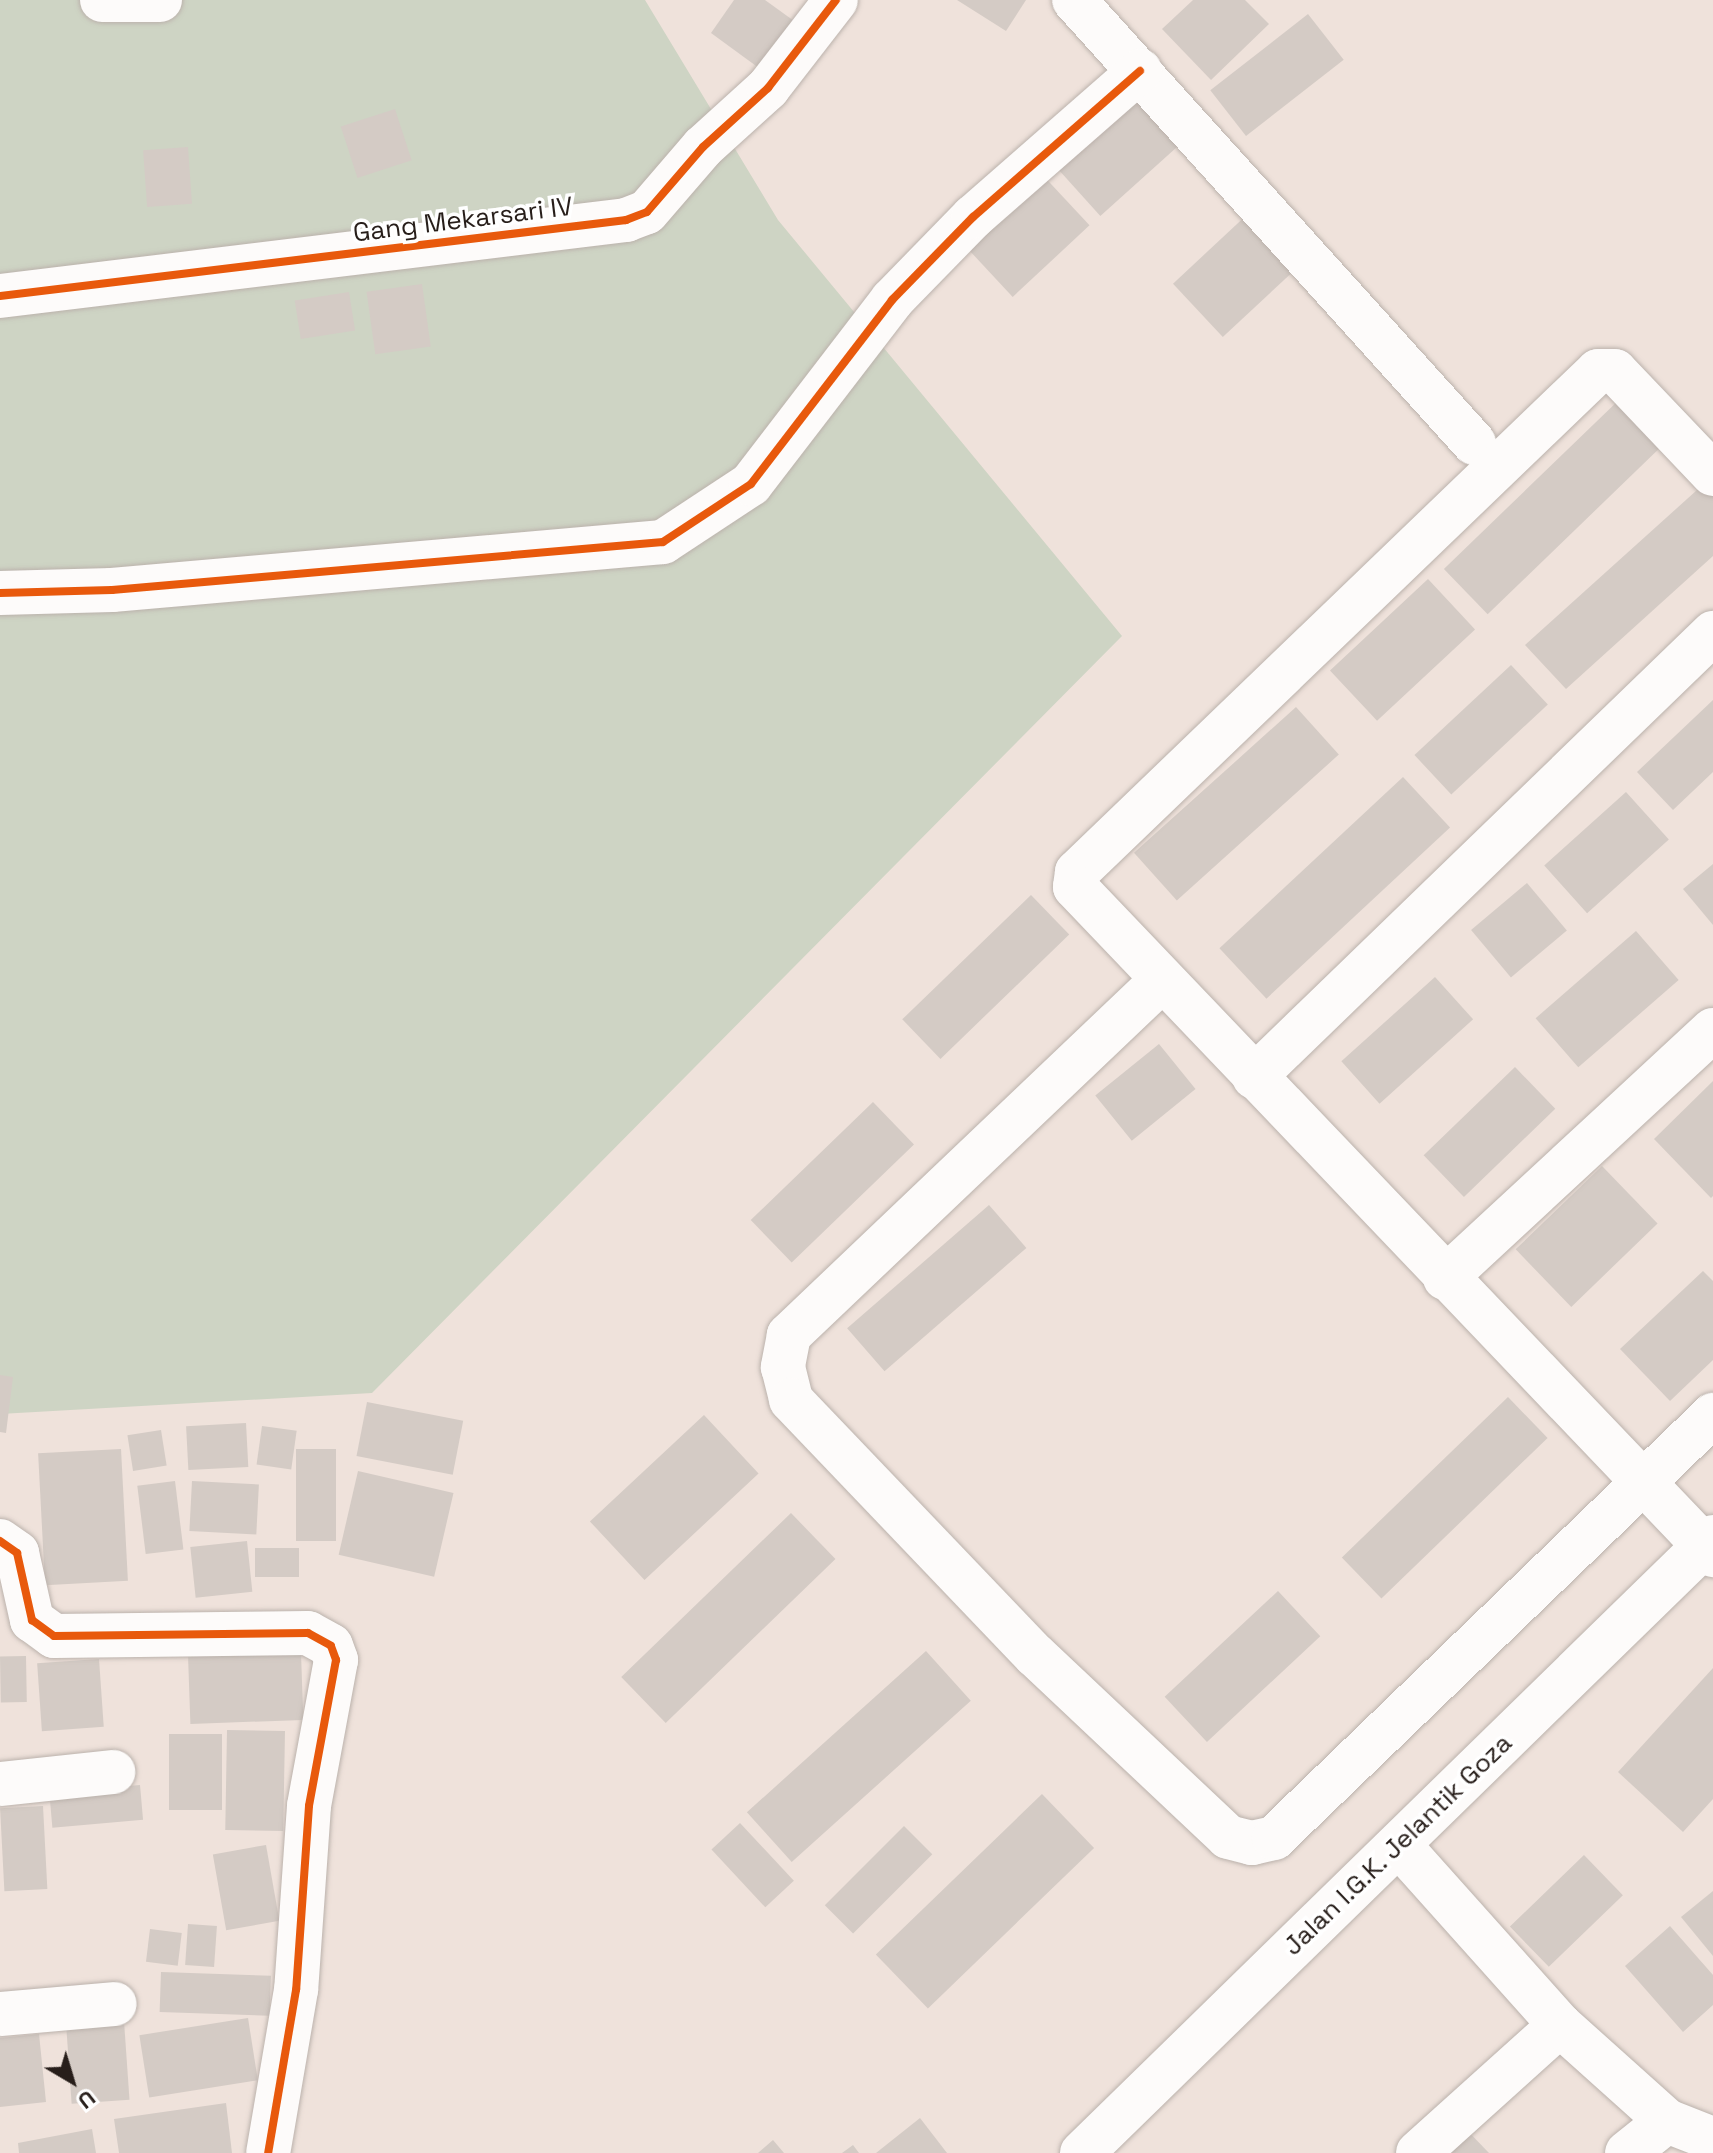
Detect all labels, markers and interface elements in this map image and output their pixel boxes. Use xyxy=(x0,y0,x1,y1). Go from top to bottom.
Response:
street label: Gang Mekarsari IV xyxy=(351,191,575,249)
street label: Jalan I.G.K. Jelantik Goza xyxy=(1277,1727,1519,1963)
north arrow xyxy=(32,2041,112,2121)
text: U xyxy=(72,2084,101,2115)

